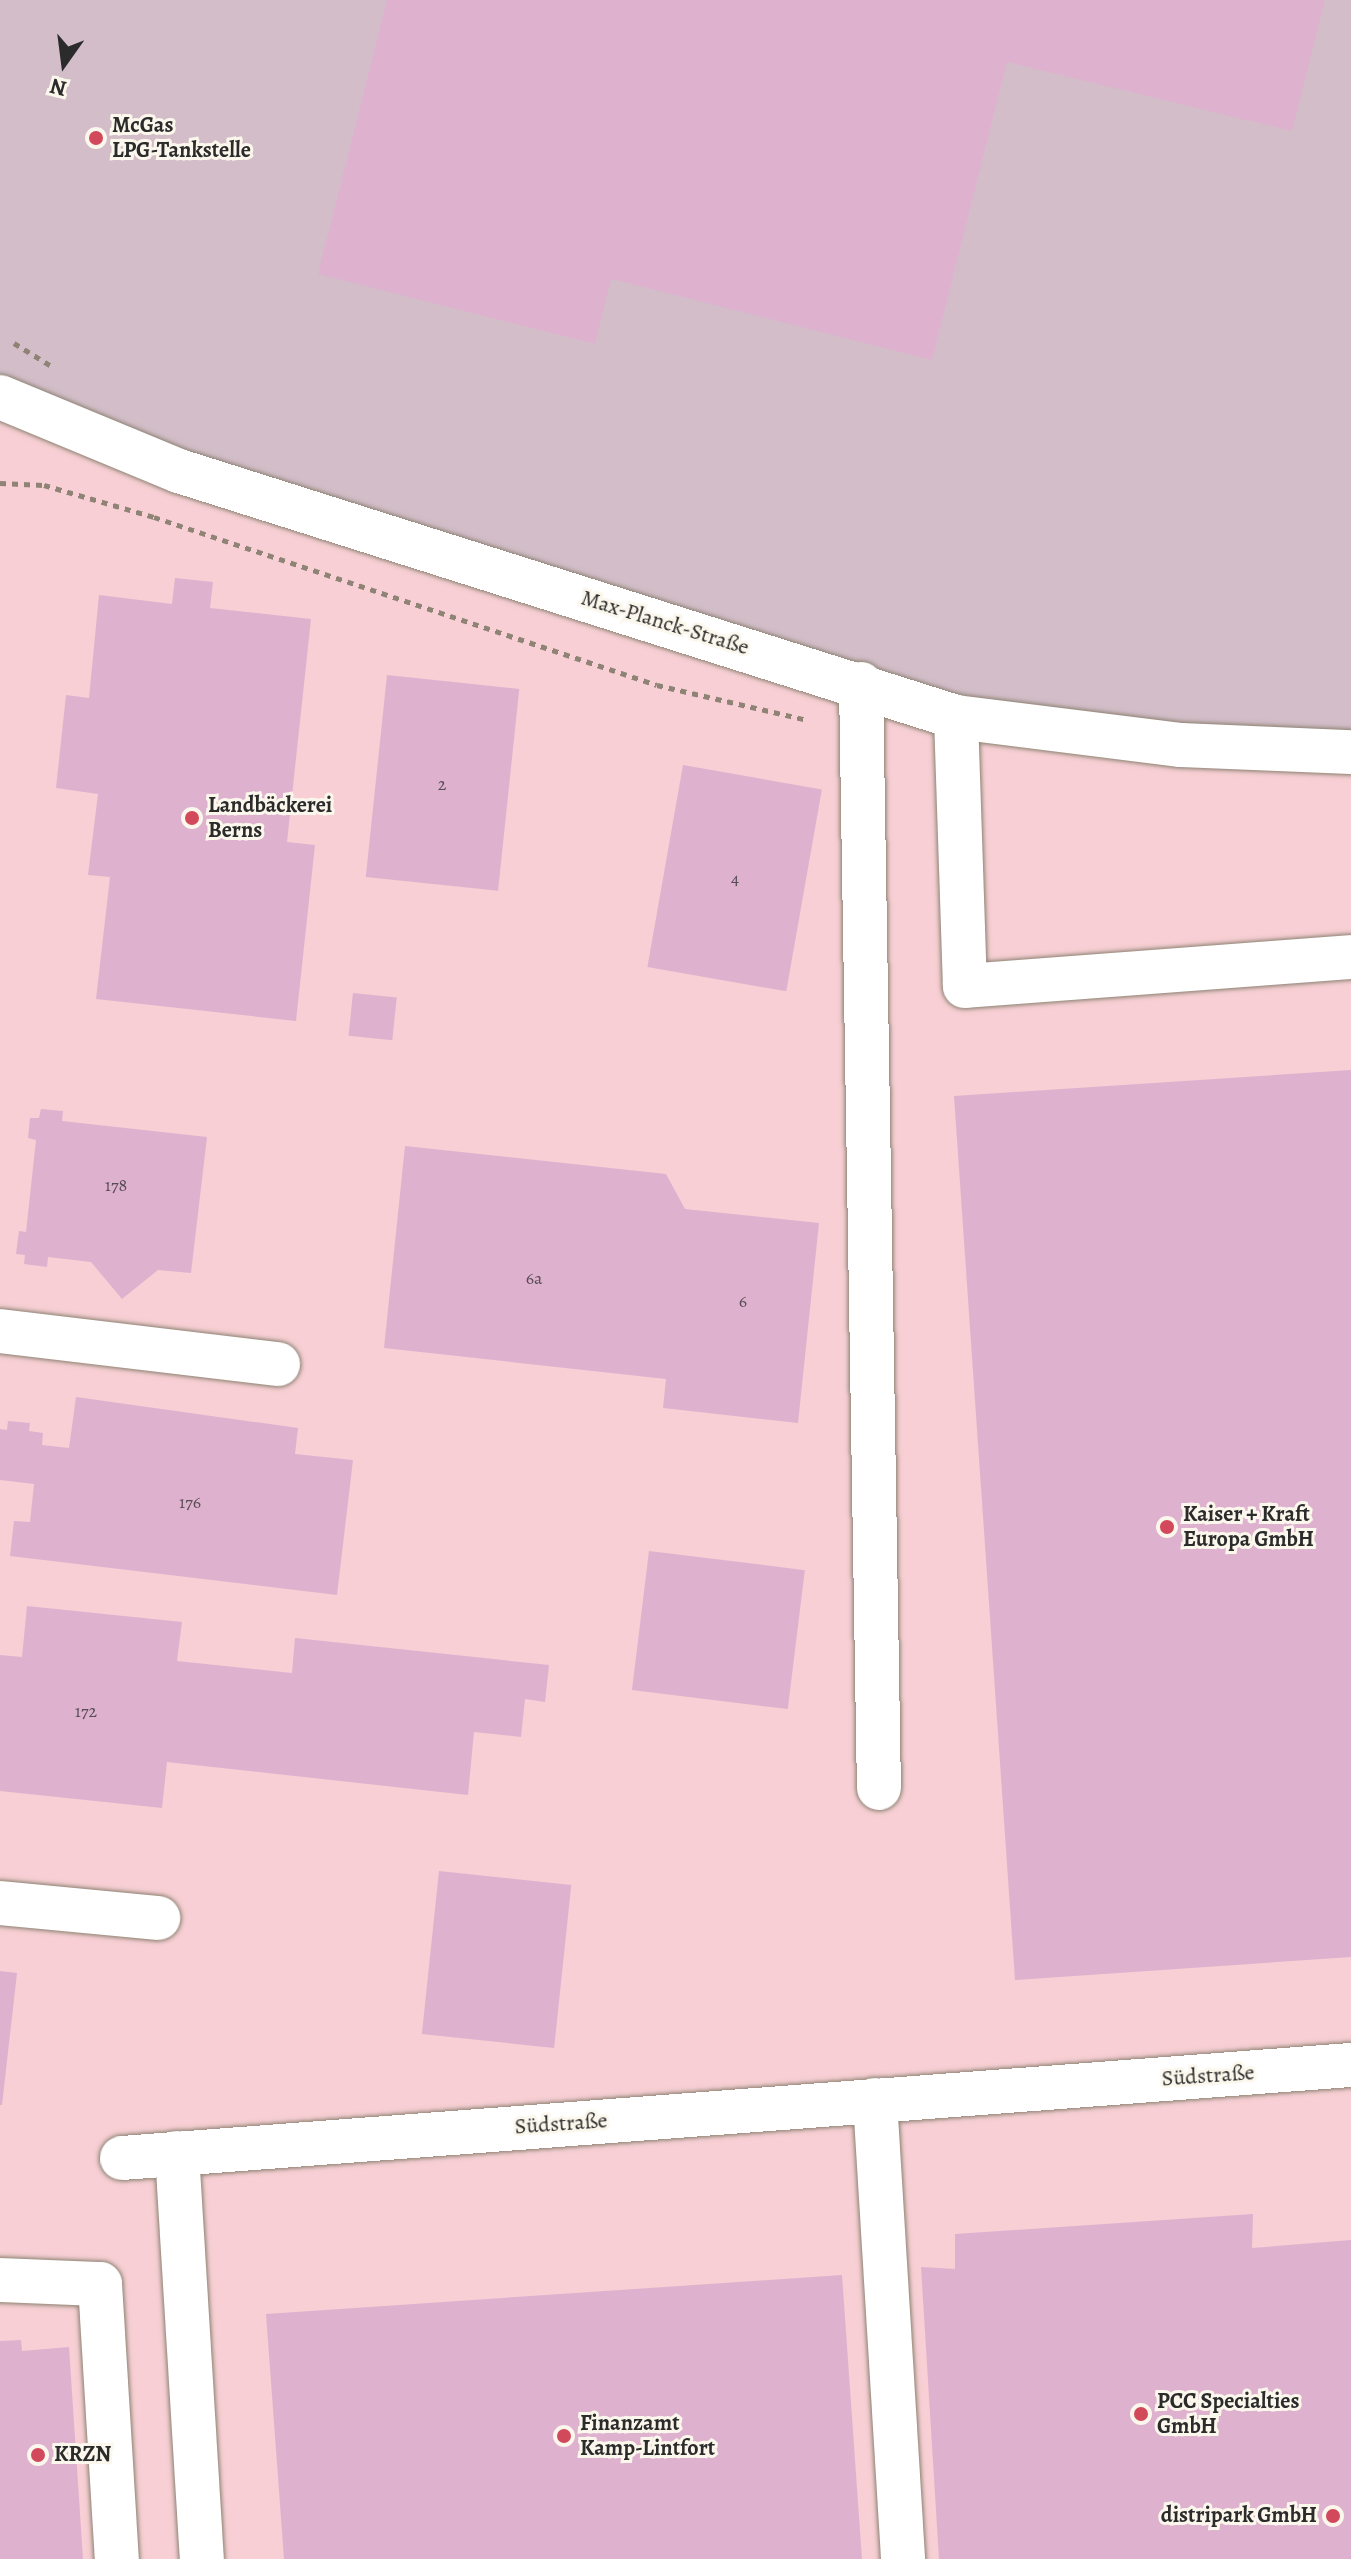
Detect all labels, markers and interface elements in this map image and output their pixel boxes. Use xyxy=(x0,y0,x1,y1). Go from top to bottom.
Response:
north arrow xyxy=(24,24,104,104)
text: N xyxy=(47,71,70,104)
place label: McGas LPG-Tankstelle xyxy=(112,112,251,164)
marker: McGas LPG-Tankstelle xyxy=(87,129,105,147)
street label: Max-Planck-Straße xyxy=(578,585,752,661)
house number: 2 xyxy=(438,773,446,795)
place label: Landbäckerei Berns xyxy=(208,792,332,844)
marker: Landbäckerei Berns xyxy=(183,809,201,827)
house number: 4 xyxy=(731,867,739,889)
house number: 178 xyxy=(105,1174,127,1196)
house number: 6a xyxy=(526,1267,542,1289)
house number: 6 xyxy=(739,1290,747,1312)
house number: 176 xyxy=(179,1491,201,1513)
place label: Kaiser + Kraft Europa GmbH xyxy=(1183,1501,1314,1552)
marker: Kaiser + Kraft Europa GmbH xyxy=(1158,1518,1176,1536)
house number: 172 xyxy=(75,1700,97,1722)
street label: Südstraße xyxy=(1161,2060,1255,2092)
street label: Südstraße xyxy=(514,2108,608,2140)
place label: PCC Specialties GmbH xyxy=(1157,2388,1299,2440)
marker: PCC Specialties GmbH xyxy=(1132,2405,1150,2423)
place label: Finanzamt Kamp-Lintfort xyxy=(580,2410,715,2462)
marker: Finanzamt Kamp-Lintfort xyxy=(555,2427,573,2445)
place label: KRZN xyxy=(54,2442,111,2468)
marker: KRZN xyxy=(29,2446,47,2464)
place label: distripark GmbH xyxy=(1161,2503,1317,2529)
marker: distripark GmbH xyxy=(1324,2507,1342,2525)

